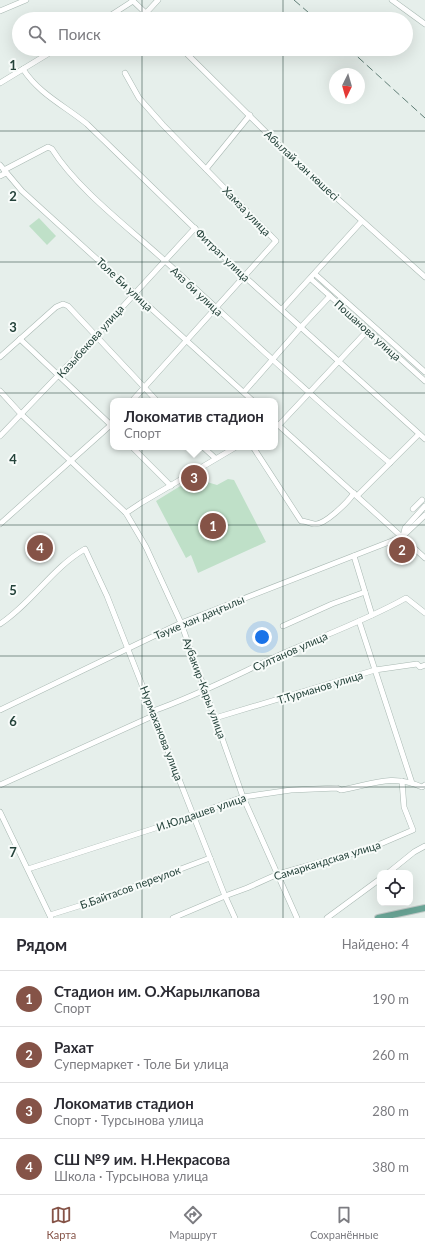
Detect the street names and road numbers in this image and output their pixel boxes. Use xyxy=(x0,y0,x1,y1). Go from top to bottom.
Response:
street label: Абылай хан көшесі xyxy=(262,127,342,203)
street label: Хамза улица xyxy=(220,184,274,238)
street label: Фитрат улица xyxy=(193,226,253,284)
street label: Толе Би улица xyxy=(94,255,156,313)
street label: Аяз би улица xyxy=(168,264,226,318)
street label: Пошанова улица xyxy=(332,297,404,363)
street label: Казыбекова улица xyxy=(54,302,126,380)
street label: Тәуке хан даңғылы xyxy=(152,592,246,642)
street label: Султанов улица xyxy=(251,629,329,673)
street label: Аубакир-Кары улица xyxy=(181,636,229,740)
street label: Т.Турманов улица xyxy=(276,668,364,706)
street label: Нурмаханова улица xyxy=(138,684,186,782)
street label: И.Юлдашев улица xyxy=(154,791,248,833)
street label: Самаркандская улица xyxy=(272,838,382,882)
street label: Б.Байтасов переулок xyxy=(78,863,182,911)

